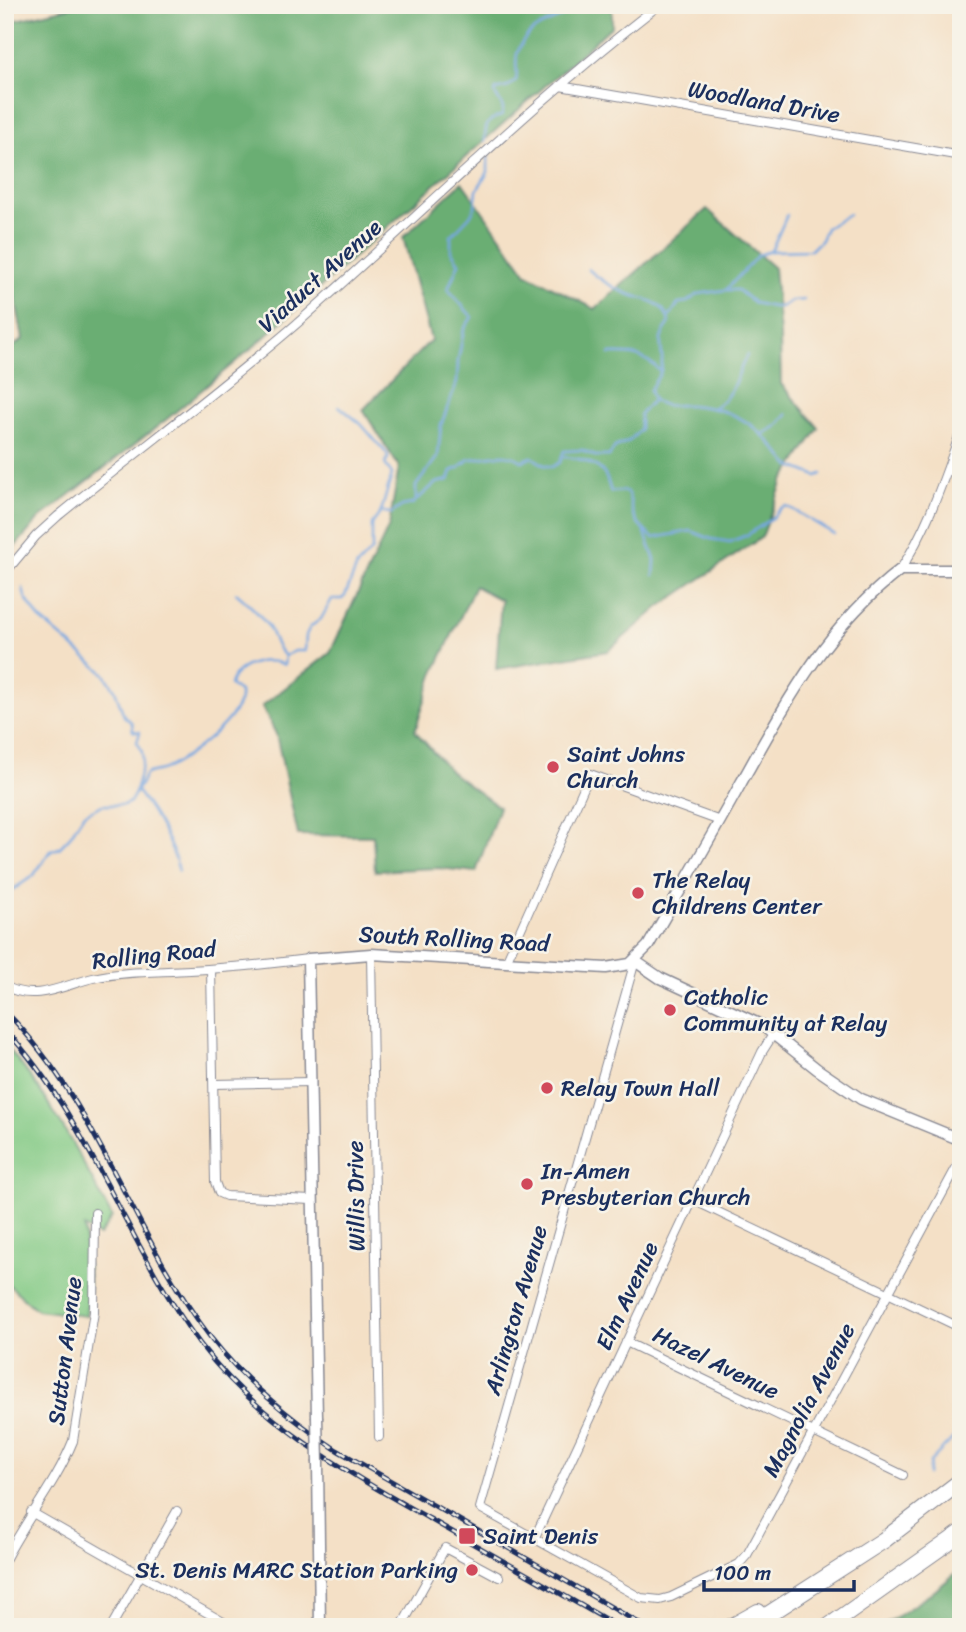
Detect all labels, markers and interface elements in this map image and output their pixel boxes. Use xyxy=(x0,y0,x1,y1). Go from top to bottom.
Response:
street label: Woodland Drive xyxy=(685,68,844,136)
street label: Viaduct Avenue xyxy=(248,209,392,343)
place label: Saint Johns Church xyxy=(567,734,685,801)
marker: Saint Johns Church xyxy=(545,759,561,775)
place label: The Relay Childrens Center xyxy=(652,860,823,927)
marker: The Relay Childrens Center xyxy=(630,885,646,901)
street label: South Rolling Road xyxy=(358,914,552,965)
street label: Rolling Road xyxy=(90,928,220,982)
place label: Catholic Community at Relay xyxy=(684,977,887,1044)
marker: Catholic Community at Relay xyxy=(662,1002,678,1018)
place label: Relay Town Hall xyxy=(561,1068,720,1109)
marker: Relay Town Hall xyxy=(539,1080,555,1096)
street label: Willis Drive xyxy=(335,1140,377,1252)
place label: In-Amen Presbyterian Church xyxy=(540,1151,750,1218)
marker: In-Amen Presbyterian Church xyxy=(519,1176,535,1192)
street label: Arlington Avenue xyxy=(472,1220,560,1401)
street label: Elm Avenue xyxy=(584,1235,670,1357)
street label: Sutton Avenue xyxy=(36,1274,94,1428)
street label: Hazel Avenue xyxy=(646,1315,787,1411)
street label: Magnolia Avenue xyxy=(751,1315,867,1485)
place label: Saint Denis xyxy=(483,1516,598,1557)
marker: Saint Denis xyxy=(457,1526,477,1546)
scale bar xyxy=(704,1548,854,1592)
place label: St. Denis MARC Station Parking xyxy=(135,1550,458,1591)
text: 100 m xyxy=(714,1554,771,1592)
marker: St. Denis MARC Station Parking xyxy=(464,1562,480,1578)

